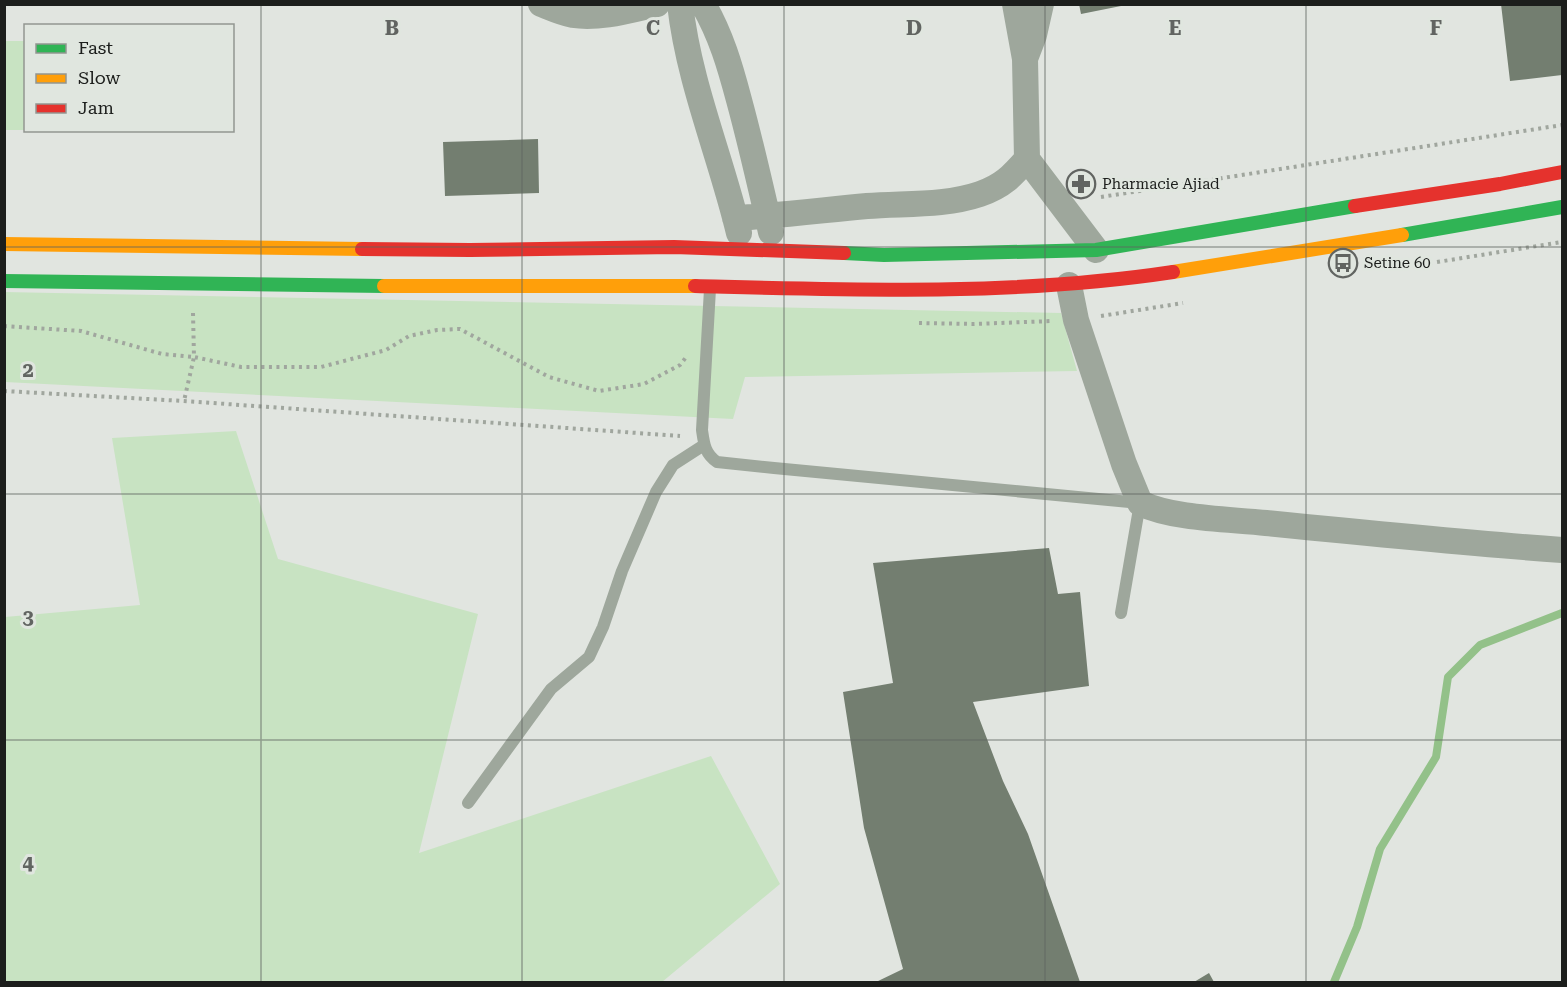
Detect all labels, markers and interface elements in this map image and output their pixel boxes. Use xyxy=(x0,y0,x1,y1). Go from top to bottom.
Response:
text: B xyxy=(385,16,399,40)
text: C xyxy=(646,16,660,40)
text: D xyxy=(906,16,922,40)
text: E xyxy=(1169,16,1182,40)
text: F xyxy=(1430,16,1442,40)
legend xyxy=(24,24,234,132)
text: Fast xyxy=(78,37,113,58)
text: Slow xyxy=(78,67,120,88)
text: Jam xyxy=(78,97,114,118)
pharmacy icon: Pharmacie Ajiad xyxy=(1065,168,1097,200)
place label: Pharmacie Ajiad xyxy=(1102,175,1220,193)
bus stop icon: Setine 60 xyxy=(1327,247,1359,279)
place label: Setine 60 xyxy=(1364,254,1431,272)
text: 2 xyxy=(22,358,34,382)
text: 3 xyxy=(22,605,34,629)
text: 4 xyxy=(22,851,34,875)

